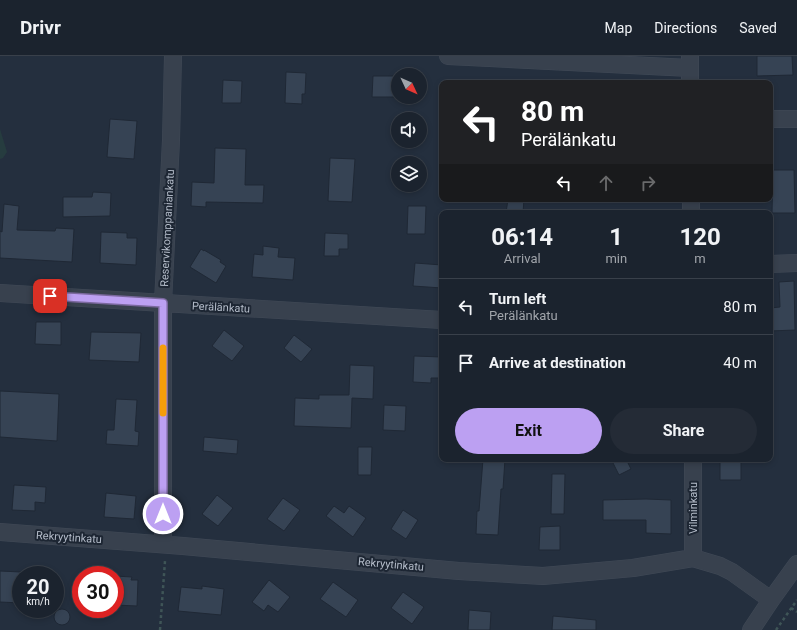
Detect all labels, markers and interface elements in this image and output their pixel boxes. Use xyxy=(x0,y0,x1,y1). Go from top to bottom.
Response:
text: Drivr xyxy=(20,16,61,39)
text: Map xyxy=(605,20,632,36)
text: Directions xyxy=(654,20,717,36)
text: Saved xyxy=(739,20,777,36)
north arrow xyxy=(391,68,427,104)
map controls xyxy=(391,68,427,192)
text: 80 m xyxy=(521,95,584,128)
icon: left xyxy=(455,96,507,148)
button: sound xyxy=(391,112,427,148)
text: Perälänkatu xyxy=(521,129,616,150)
button: layers xyxy=(391,156,427,192)
street label: Reservikomppaniankatu xyxy=(158,169,177,287)
icon: left xyxy=(553,172,575,194)
icon: ahead xyxy=(595,172,617,194)
icon: right xyxy=(637,172,659,194)
text: 06:14 xyxy=(491,223,553,251)
text: 1 xyxy=(609,223,623,251)
text: 120 xyxy=(679,223,721,251)
text: Arrival xyxy=(504,251,541,266)
text: min xyxy=(605,251,627,266)
text: m xyxy=(694,251,706,266)
pin xyxy=(33,279,67,313)
icon: arrive xyxy=(39,285,61,307)
text: Turn left xyxy=(489,290,546,308)
icon: left xyxy=(455,296,477,318)
text: 80 m xyxy=(723,298,757,316)
street label: Perälänkatu xyxy=(192,299,250,316)
text: Perälänkatu xyxy=(489,308,558,323)
icon: arrive xyxy=(455,352,477,374)
text: Arrive at destination xyxy=(489,354,626,372)
text: 40 m xyxy=(723,354,757,372)
button: Exit xyxy=(455,408,602,454)
button: Share xyxy=(610,408,757,454)
street label: Vilminkatu xyxy=(687,482,700,534)
position arrow xyxy=(142,493,184,535)
street label: Rekryytinkatu xyxy=(36,529,102,546)
street label: Rekryytinkatu xyxy=(358,555,424,574)
speed limit sign: 30 xyxy=(72,566,124,618)
text: 20 xyxy=(27,575,49,599)
text: km/h xyxy=(26,596,50,607)

